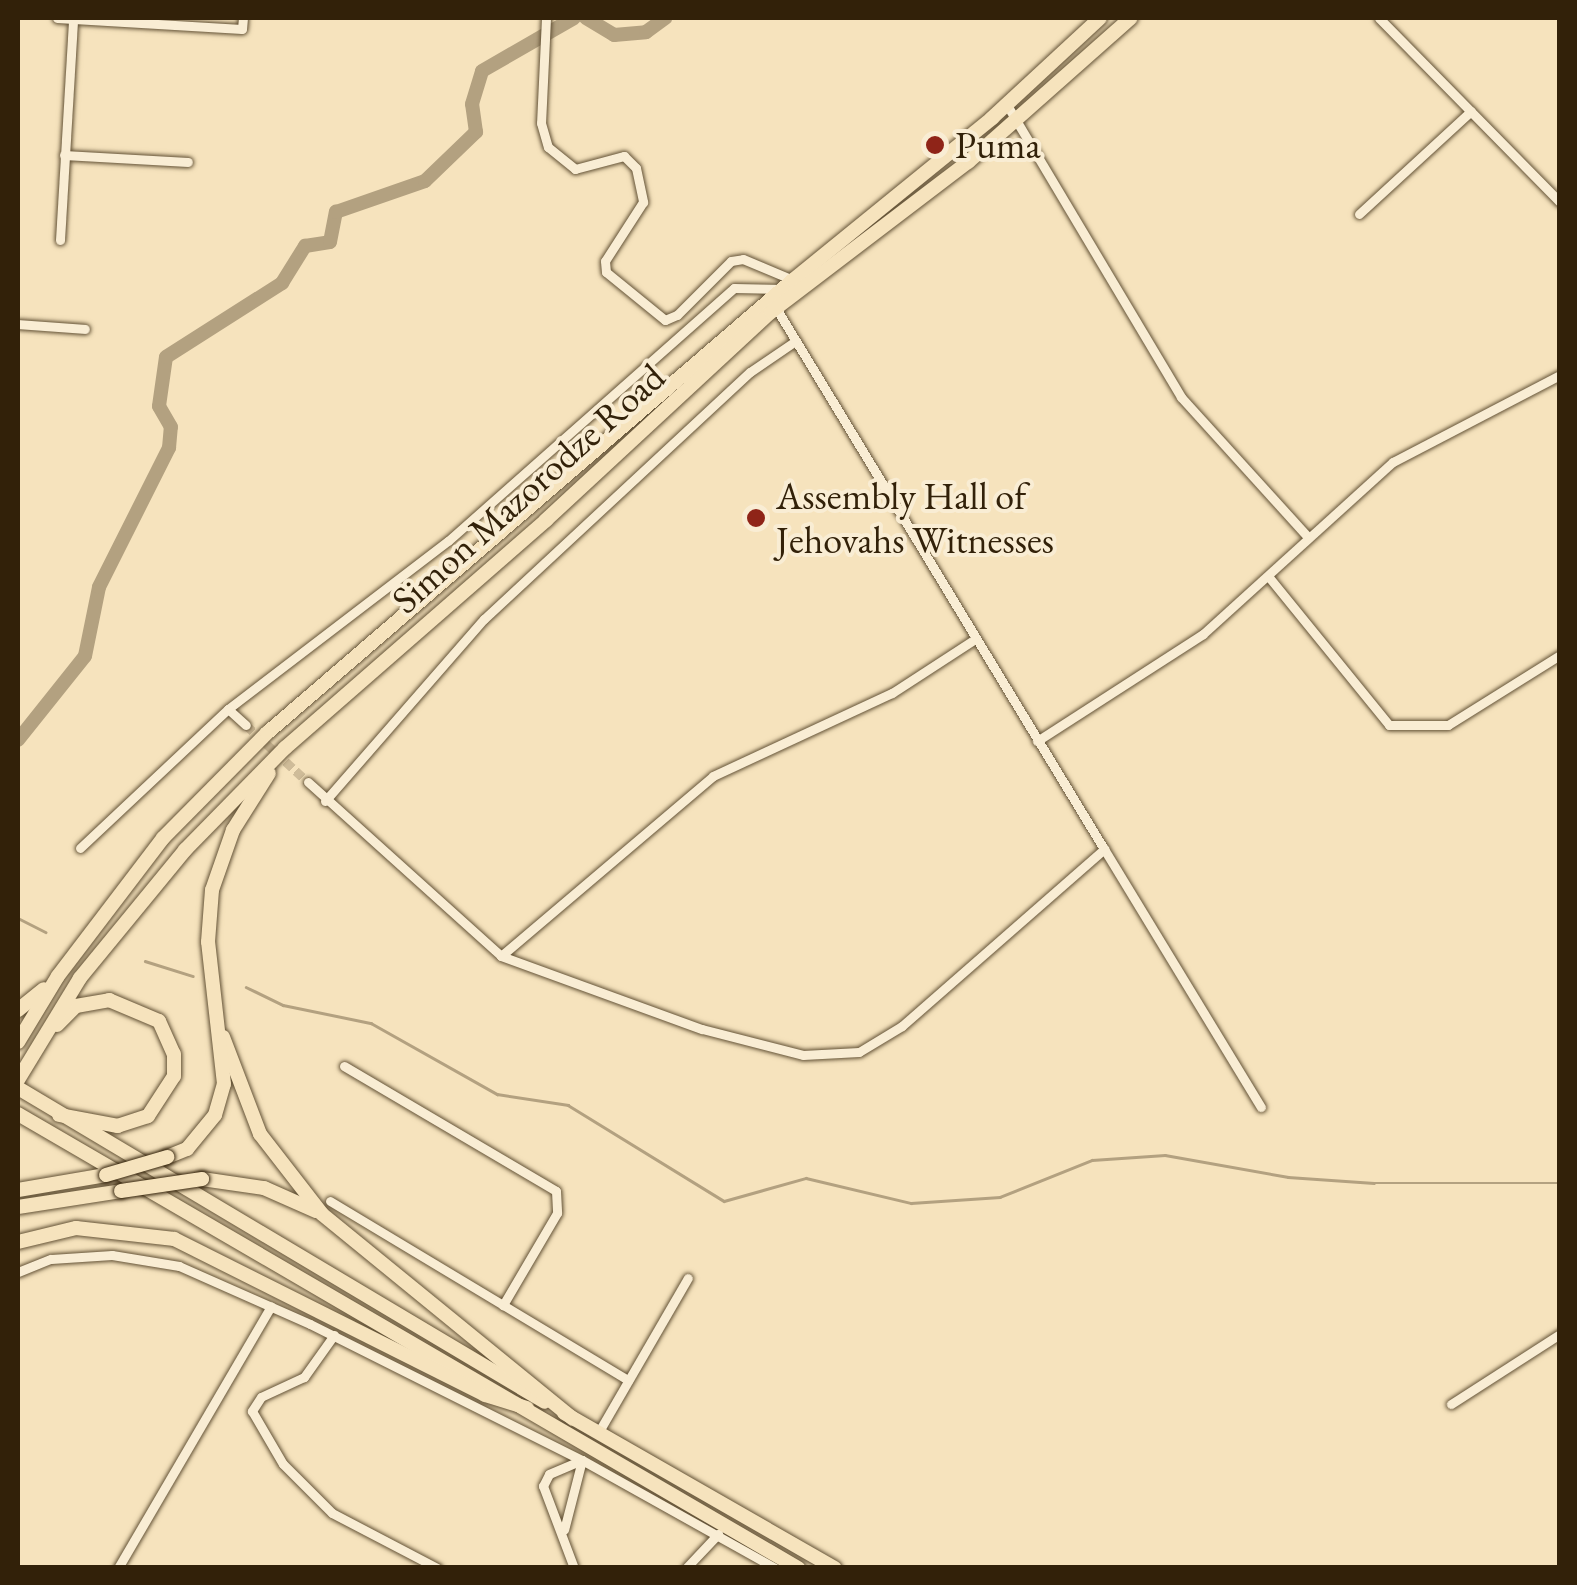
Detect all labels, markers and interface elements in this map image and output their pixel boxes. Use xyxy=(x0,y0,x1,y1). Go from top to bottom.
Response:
place label: Puma xyxy=(955,122,1041,168)
marker: Puma xyxy=(924,134,946,156)
street label: Simon Mazorodze Road xyxy=(382,354,674,622)
place label: Assembly Hall of Jehovahs Witnesses xyxy=(776,473,1054,562)
marker: Assembly Hall of Jehovahs Witnesses xyxy=(745,507,767,529)

